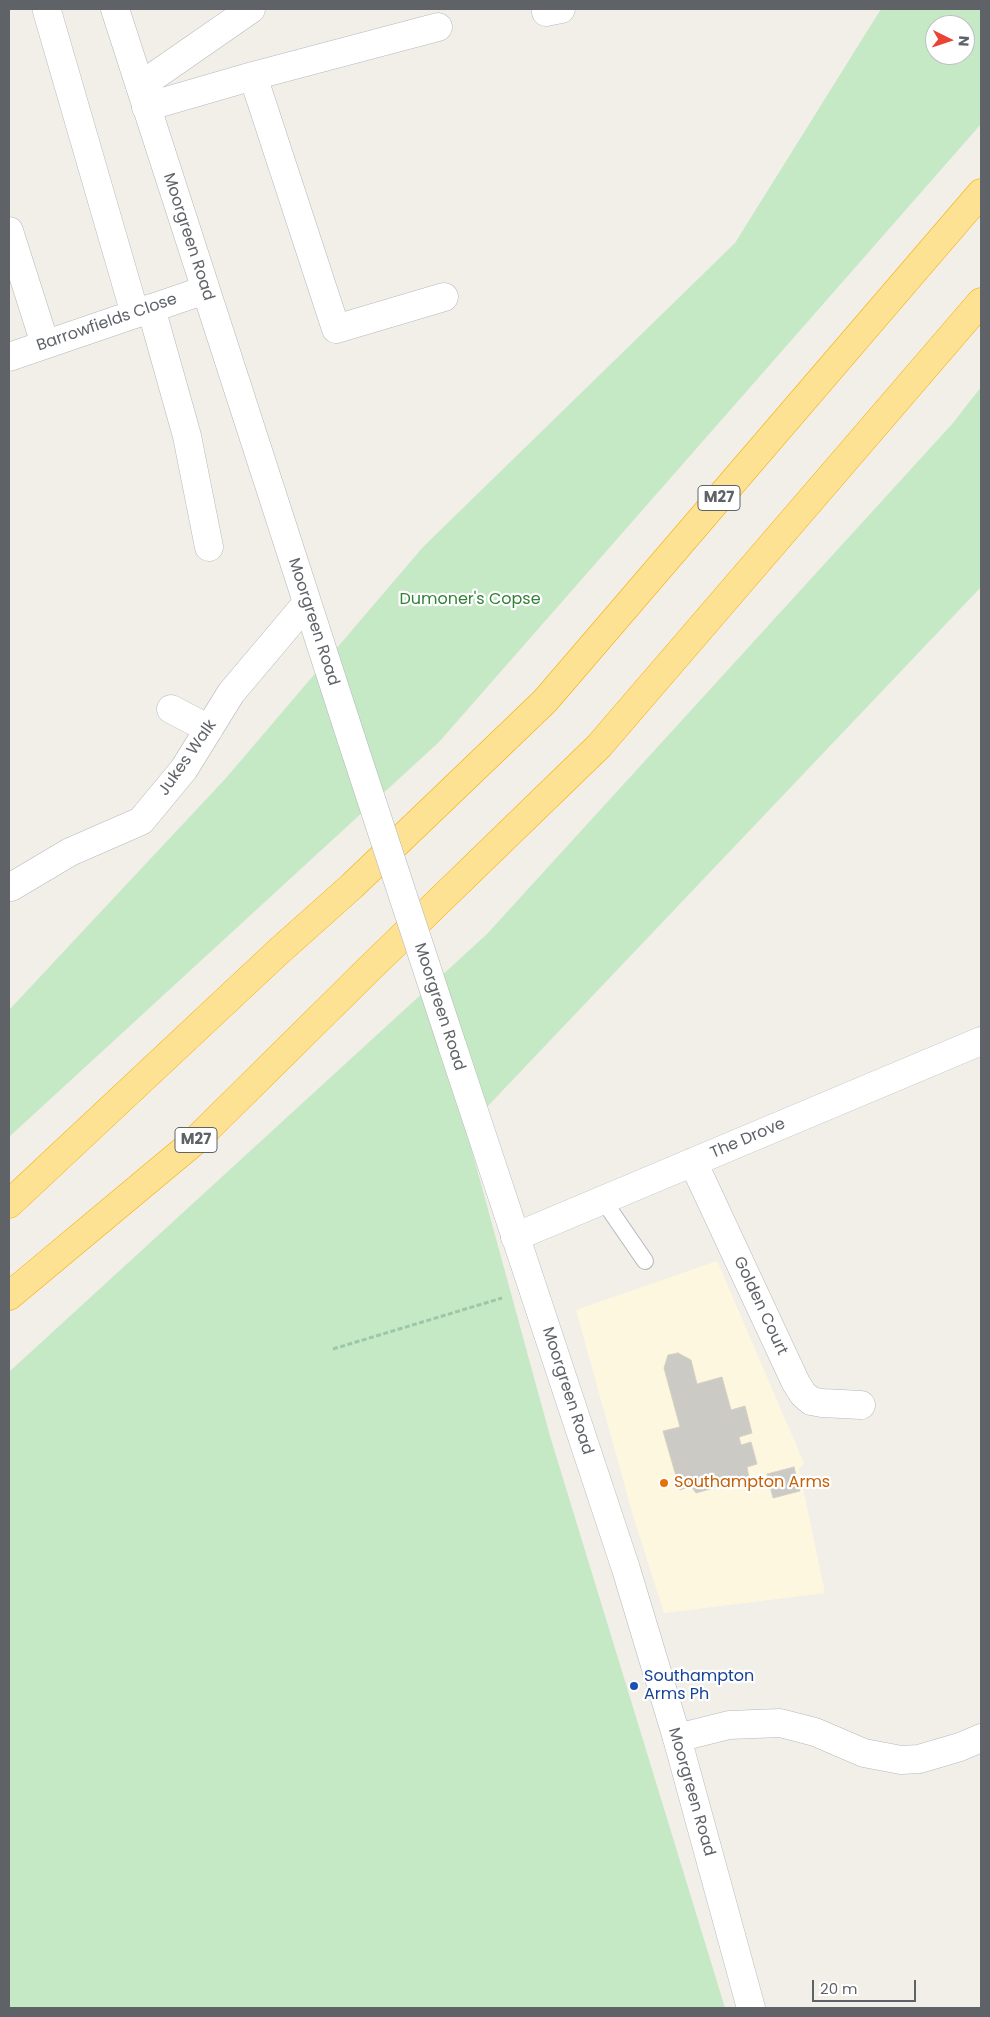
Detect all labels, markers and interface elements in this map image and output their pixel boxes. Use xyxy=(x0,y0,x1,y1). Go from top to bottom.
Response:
north arrow xyxy=(925,15,975,65)
text: N xyxy=(954,35,974,47)
street label: Moorgreen Road xyxy=(158,171,218,303)
street label: Barrowfields Close xyxy=(34,290,180,356)
road number: M27 xyxy=(698,486,740,510)
street label: Moorgreen Road xyxy=(283,556,343,688)
park label: Dumoner's Copse xyxy=(399,590,541,610)
street label: Jukes Walk xyxy=(155,716,221,800)
street label: Moorgreen Road xyxy=(409,941,469,1073)
street label: The Drove xyxy=(708,1115,788,1163)
road number: M27 xyxy=(175,1128,217,1152)
street label: Golden Court xyxy=(729,1254,791,1358)
street label: Moorgreen Road xyxy=(537,1325,597,1457)
place label: Southampton Arms xyxy=(674,1473,830,1493)
marker: Southampton Arms xyxy=(658,1477,670,1489)
place label: Southampton Arms Ph xyxy=(644,1667,754,1705)
marker: Southampton Arms Ph xyxy=(628,1680,640,1692)
street label: Moorgreen Road xyxy=(663,1725,719,1859)
scale bar xyxy=(815,1970,919,2002)
text: 20 m xyxy=(820,1978,858,1999)

